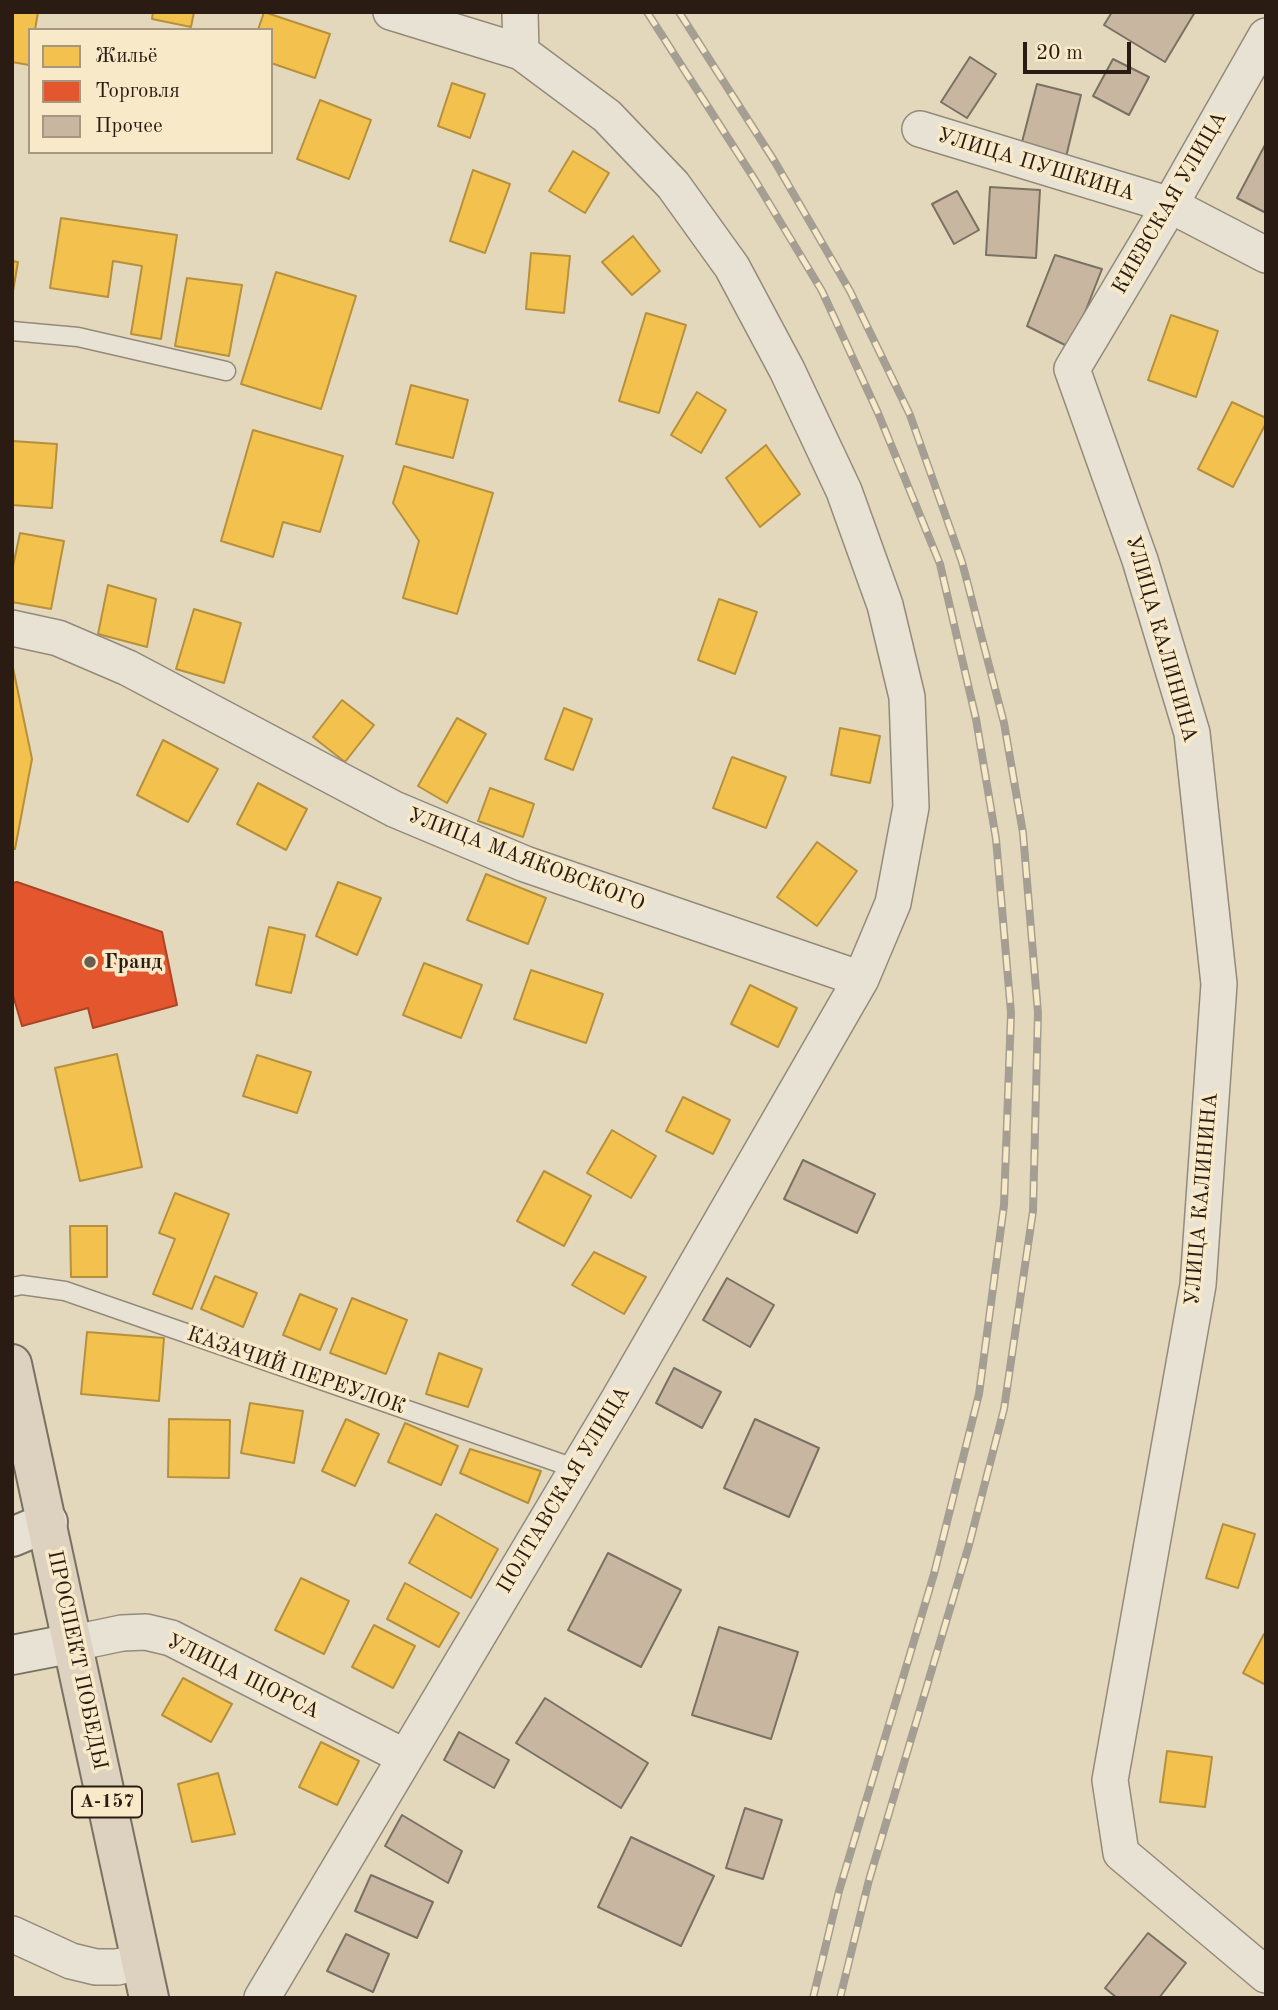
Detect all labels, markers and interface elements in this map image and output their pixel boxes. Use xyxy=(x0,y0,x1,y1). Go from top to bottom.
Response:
legend xyxy=(28,28,273,154)
scale bar xyxy=(1026,28,1134,72)
text: 20 m xyxy=(1036,43,1083,64)
text: Жильё xyxy=(95,46,158,67)
text: Торговля xyxy=(95,81,180,102)
street label: КИЕВСКАЯ УЛИЦА xyxy=(1107,107,1233,299)
text: Прочее xyxy=(95,116,163,137)
street label: УЛИЦА ПУШКИНА xyxy=(934,123,1138,207)
street label: УЛИЦА КАЛИНИНА xyxy=(1119,533,1203,745)
street label: УЛИЦА МАЯКОВСКОГО xyxy=(404,803,648,917)
place label: Гранд xyxy=(104,949,162,975)
marker: Гранд xyxy=(82,954,98,970)
street label: УЛИЦА КАЛИНИНА xyxy=(1180,1091,1224,1307)
street label: КАЗАЧИЙ ПЕРЕУЛОК xyxy=(183,1322,409,1420)
street label: ПОЛТАВСКАЯ УЛИЦА xyxy=(492,1382,636,1598)
street label: ПРОСПЕКТ ПОБЕДЫ xyxy=(41,1548,113,1772)
street label: УЛИЦА ЩОРСА xyxy=(162,1629,324,1725)
road number: А-157 xyxy=(72,1786,142,1818)

